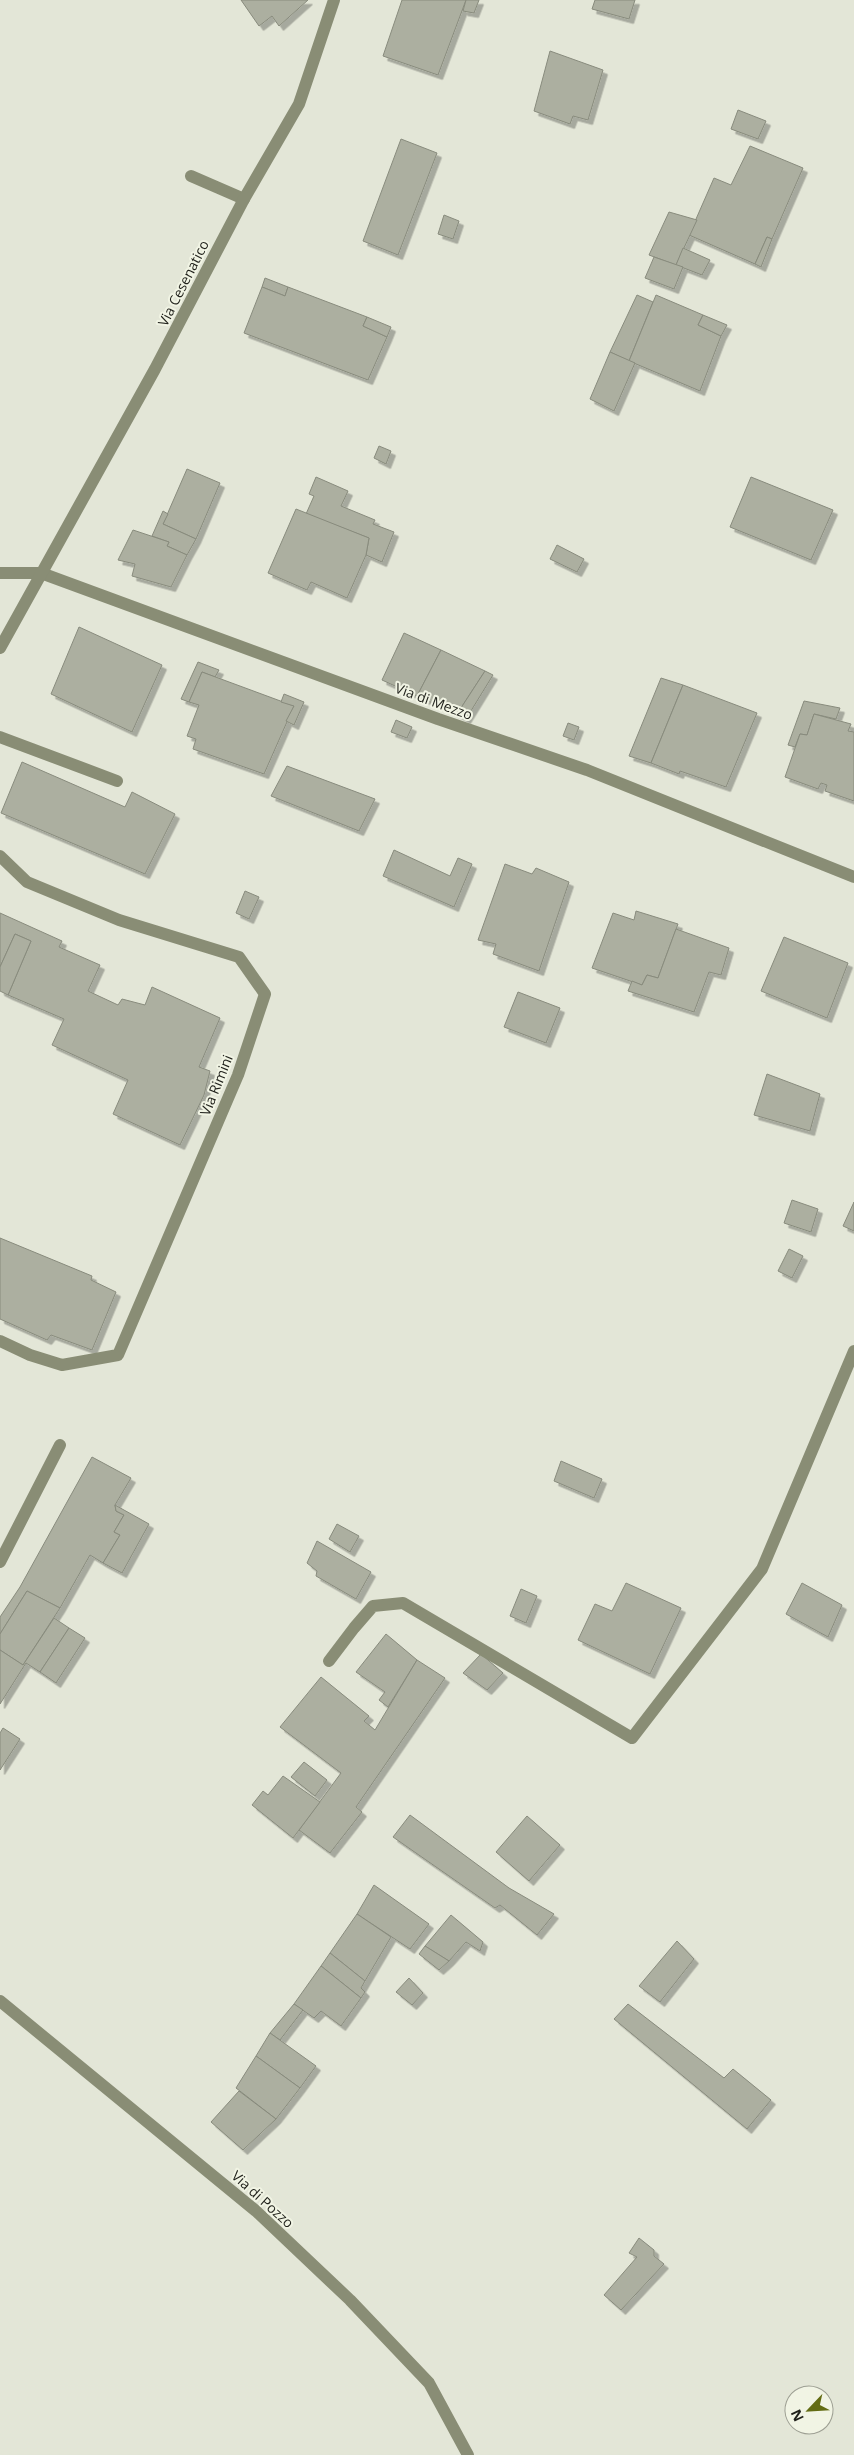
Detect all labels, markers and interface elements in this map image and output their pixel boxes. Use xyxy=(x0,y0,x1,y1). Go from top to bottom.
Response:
street label: Via Cesenatico xyxy=(153,237,213,329)
street label: Via di Mezzo xyxy=(393,678,475,724)
street label: Via Rimini xyxy=(195,1052,237,1118)
street label: Via di Pozzo xyxy=(228,2166,298,2232)
north arrow xyxy=(784,2385,834,2435)
text: N xyxy=(786,2407,808,2425)

